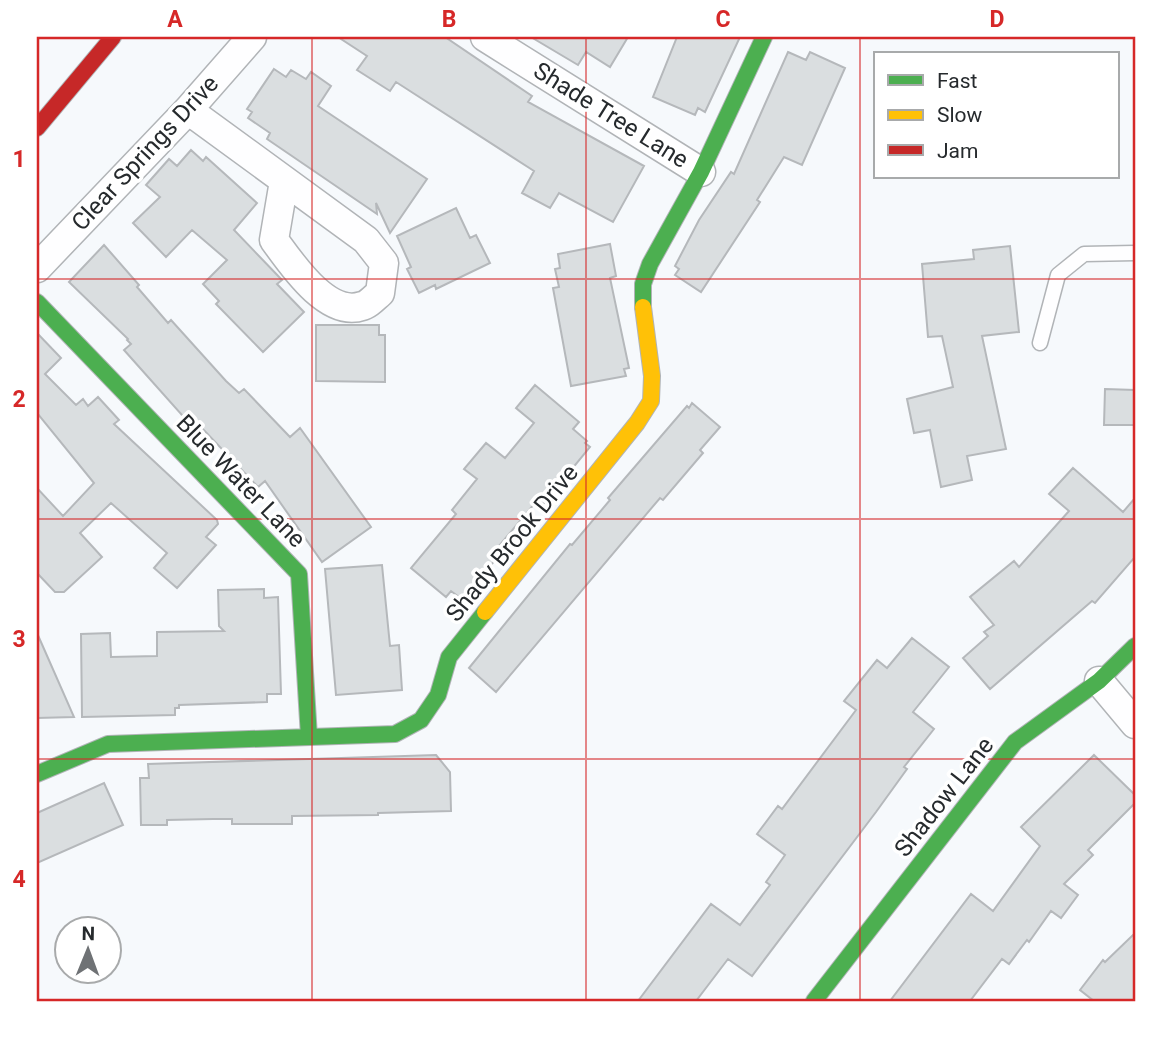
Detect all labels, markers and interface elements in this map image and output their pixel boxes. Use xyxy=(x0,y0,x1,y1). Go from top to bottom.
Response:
text: A xyxy=(167,6,183,33)
text: B xyxy=(442,6,456,33)
text: C xyxy=(715,6,731,33)
text: D xyxy=(990,6,1004,33)
legend xyxy=(874,52,1120,178)
street label: Shade Tree Lane xyxy=(529,56,693,174)
text: Fast xyxy=(937,69,978,93)
street label: Clear Springs Drive xyxy=(66,70,224,236)
text: Slow xyxy=(937,103,983,127)
text: Jam xyxy=(937,139,978,163)
text: 1 xyxy=(12,146,26,173)
text: 2 xyxy=(12,386,26,413)
street label: Blue Water Lane xyxy=(171,409,311,553)
street label: Shady Brook Drive xyxy=(440,459,584,627)
text: 3 xyxy=(12,626,26,653)
street label: Shadow Lane xyxy=(889,732,999,862)
text: 4 xyxy=(12,866,26,893)
north arrow xyxy=(52,916,122,986)
text: N xyxy=(81,922,95,945)

